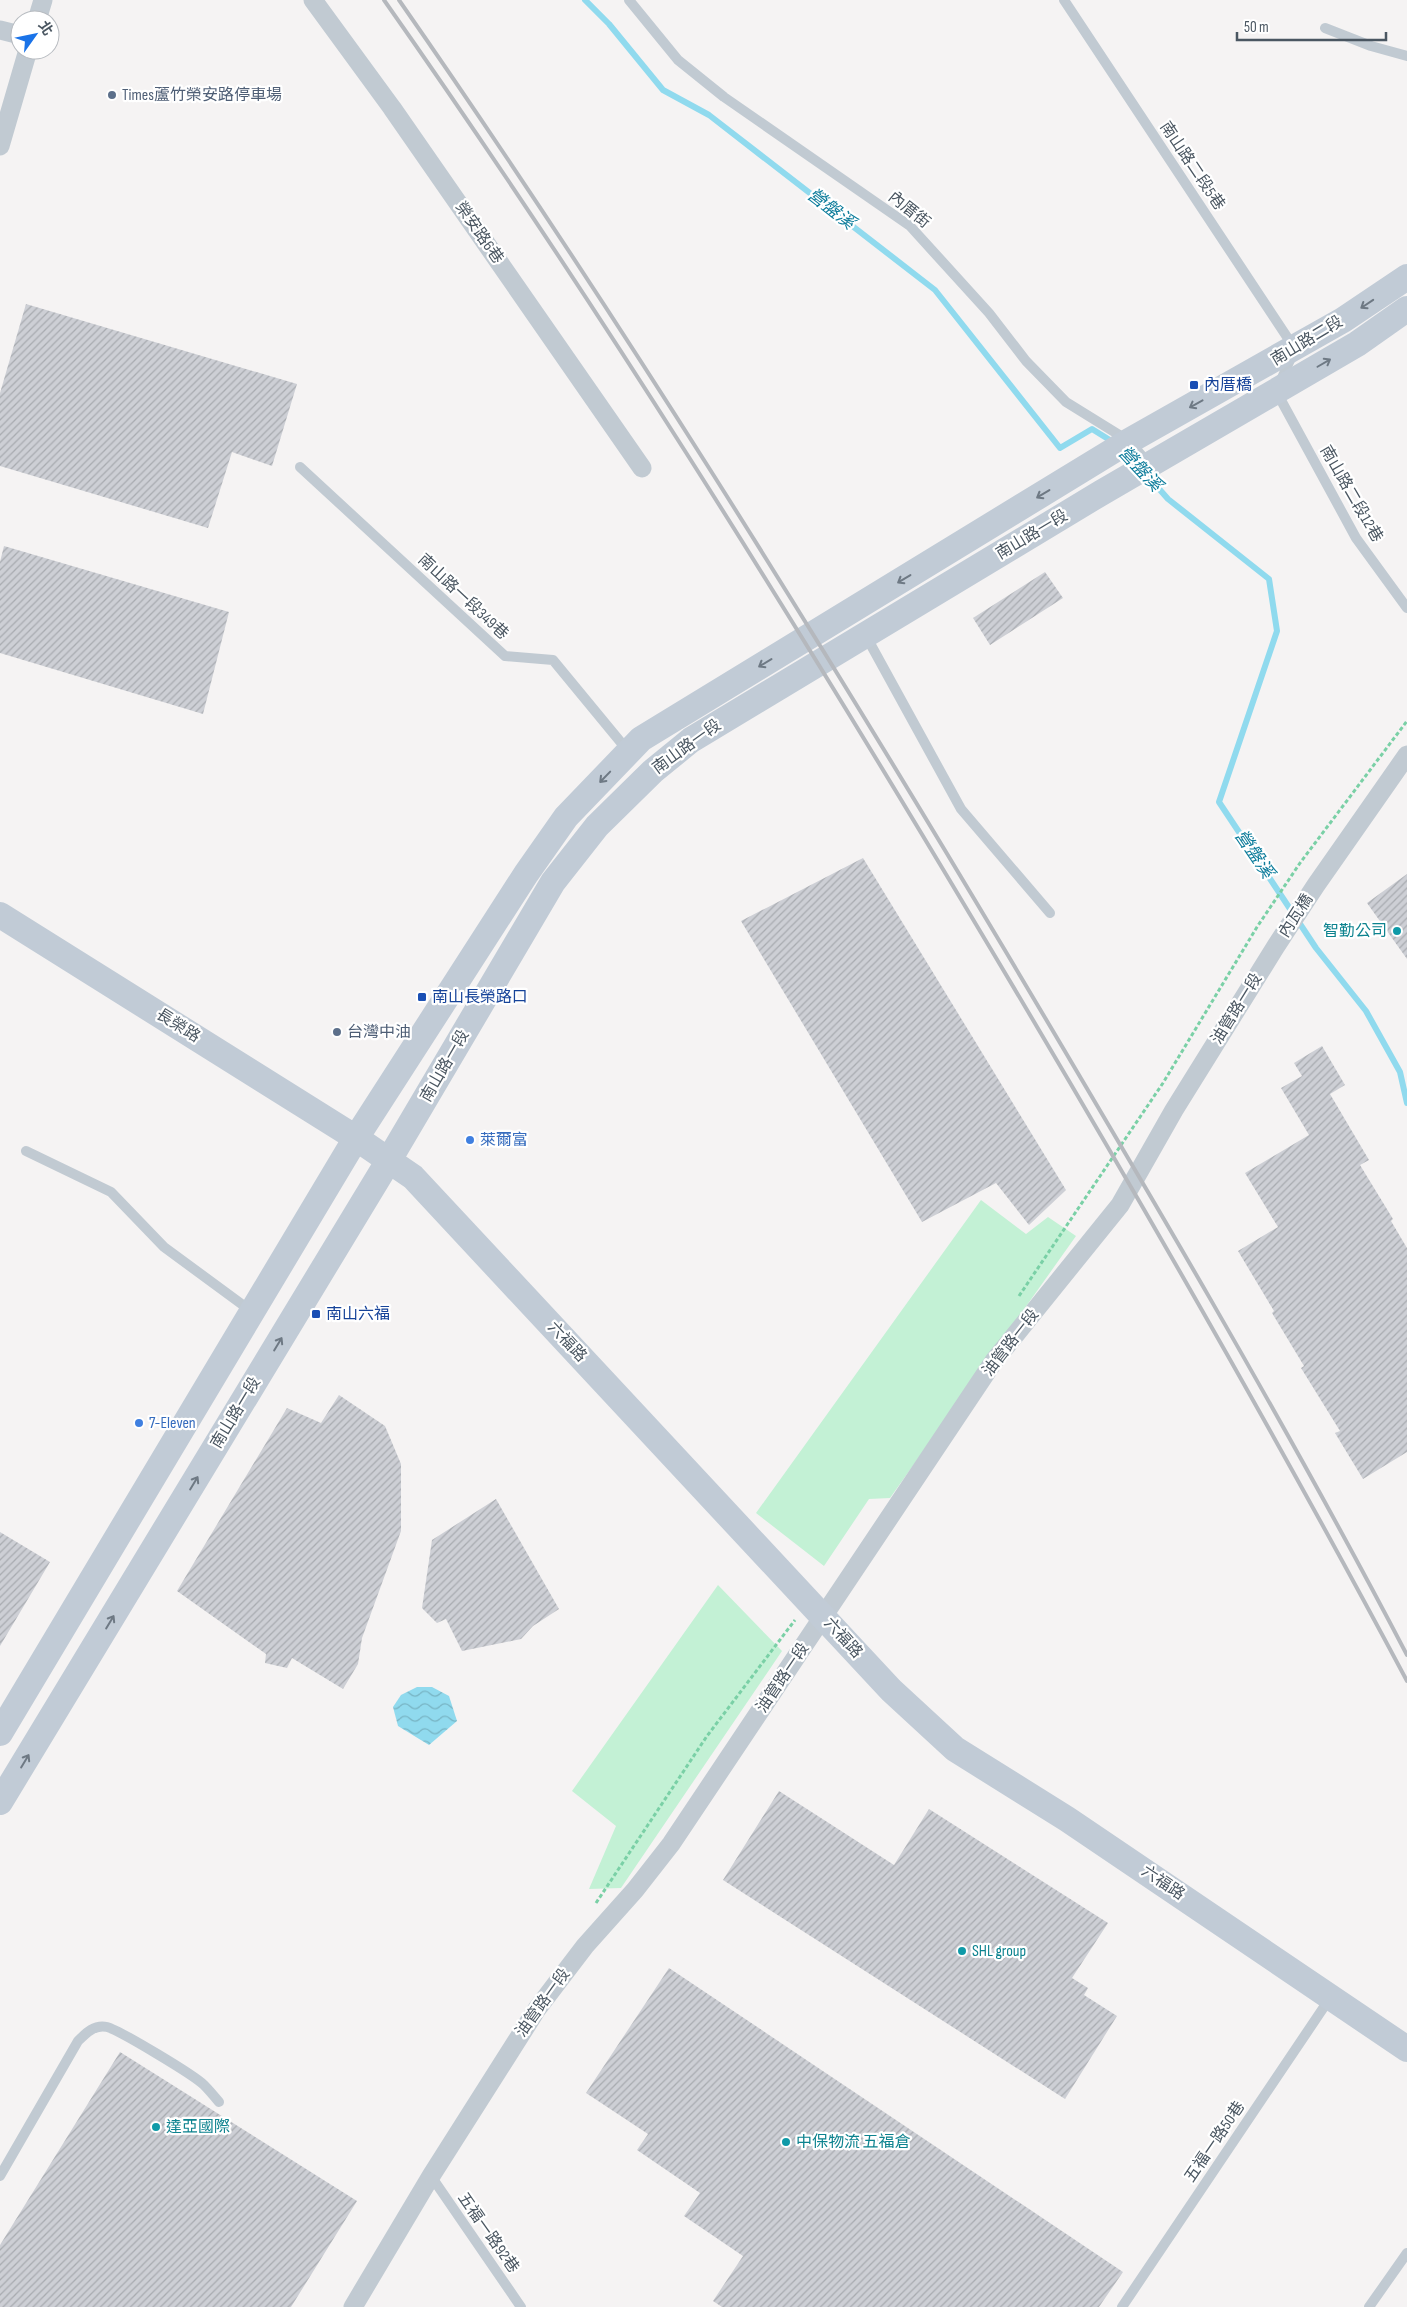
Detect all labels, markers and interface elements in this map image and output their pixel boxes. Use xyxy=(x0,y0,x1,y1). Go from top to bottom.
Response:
north arrow xyxy=(10,10,60,60)
scale bar xyxy=(1237,10,1386,42)
text: 北 xyxy=(35,18,56,39)
text: 50 m xyxy=(1244,18,1269,37)
place label: Times蘆竹榮安路停車場 xyxy=(122,86,282,105)
marker: Times蘆竹榮安路停車場 xyxy=(106,89,118,101)
street label: 南山路二段5巷 xyxy=(1155,118,1229,214)
water label: 營盤溪 xyxy=(803,184,861,236)
street label: 內厝街 xyxy=(884,188,934,232)
street label: 榮安路6巷 xyxy=(451,198,507,268)
one-way arrow xyxy=(1360,299,1374,309)
street label: 南山路二段 xyxy=(1268,312,1346,370)
one-way arrow xyxy=(1316,358,1331,368)
place label: 內厝橋 xyxy=(1204,376,1252,395)
marker: 內厝橋 xyxy=(1188,379,1200,391)
one-way arrow xyxy=(1189,399,1204,409)
water label: 營盤溪 xyxy=(1114,442,1168,498)
street label: 南山路二段12巷 xyxy=(1316,442,1386,546)
one-way arrow xyxy=(1036,489,1050,499)
street label: 南山路一段 xyxy=(993,506,1071,564)
street label: 南山路一段349巷 xyxy=(414,550,512,644)
one-way arrow xyxy=(897,573,911,584)
one-way arrow xyxy=(759,659,773,669)
street label: 南山路一段 xyxy=(649,716,725,778)
one-way arrow xyxy=(599,770,611,783)
water label: 營盤溪 xyxy=(1230,826,1279,885)
street label: 內瓦橋 xyxy=(1275,891,1317,941)
place label: 智勤公司 xyxy=(1323,922,1387,941)
marker: 智勤公司 xyxy=(1391,925,1403,937)
street label: 油管路一段 xyxy=(1208,970,1266,1048)
place label: 南山長榮路口 xyxy=(432,988,528,1007)
marker: 南山長榮路口 xyxy=(416,991,428,1003)
street label: 長榮路 xyxy=(153,1005,203,1047)
place label: 台灣中油 xyxy=(347,1023,411,1042)
marker: 台灣中油 xyxy=(331,1026,343,1038)
street label: 南山路一段 xyxy=(417,1027,473,1105)
place label: 萊爾富 xyxy=(480,1131,528,1150)
marker: 萊爾富 xyxy=(464,1134,476,1146)
place label: 南山六福 xyxy=(326,1305,390,1324)
street label: 油管路一段 xyxy=(979,1306,1043,1380)
marker: 南山六福 xyxy=(310,1308,322,1320)
street label: 六福路 xyxy=(544,1318,590,1366)
one-way arrow xyxy=(274,1337,284,1351)
street label: 南山路一段 xyxy=(207,1374,265,1452)
place label: 7-Eleven xyxy=(149,1414,196,1433)
marker: 7-Eleven xyxy=(133,1417,145,1429)
one-way arrow xyxy=(189,1476,199,1490)
street label: 六福路 xyxy=(820,1614,866,1662)
one-way arrow xyxy=(105,1615,115,1629)
street label: 油管路一段 xyxy=(753,1640,813,1716)
one-way arrow xyxy=(21,1754,31,1768)
street label: 六福路 xyxy=(1138,1862,1188,1904)
place label: SHL group xyxy=(972,1942,1026,1961)
marker: SHL group xyxy=(956,1945,968,1957)
street label: 油管路一段 xyxy=(512,1965,574,2041)
street label: 五福一路50巷 xyxy=(1181,2098,1249,2186)
place label: 達亞國際 xyxy=(166,2118,230,2137)
marker: 達亞國際 xyxy=(150,2121,162,2133)
place label: 中保物流 五福倉 xyxy=(796,2133,911,2152)
marker: 中保物流 五福倉 xyxy=(780,2136,792,2148)
street label: 五福一路92巷 xyxy=(453,2189,523,2277)

